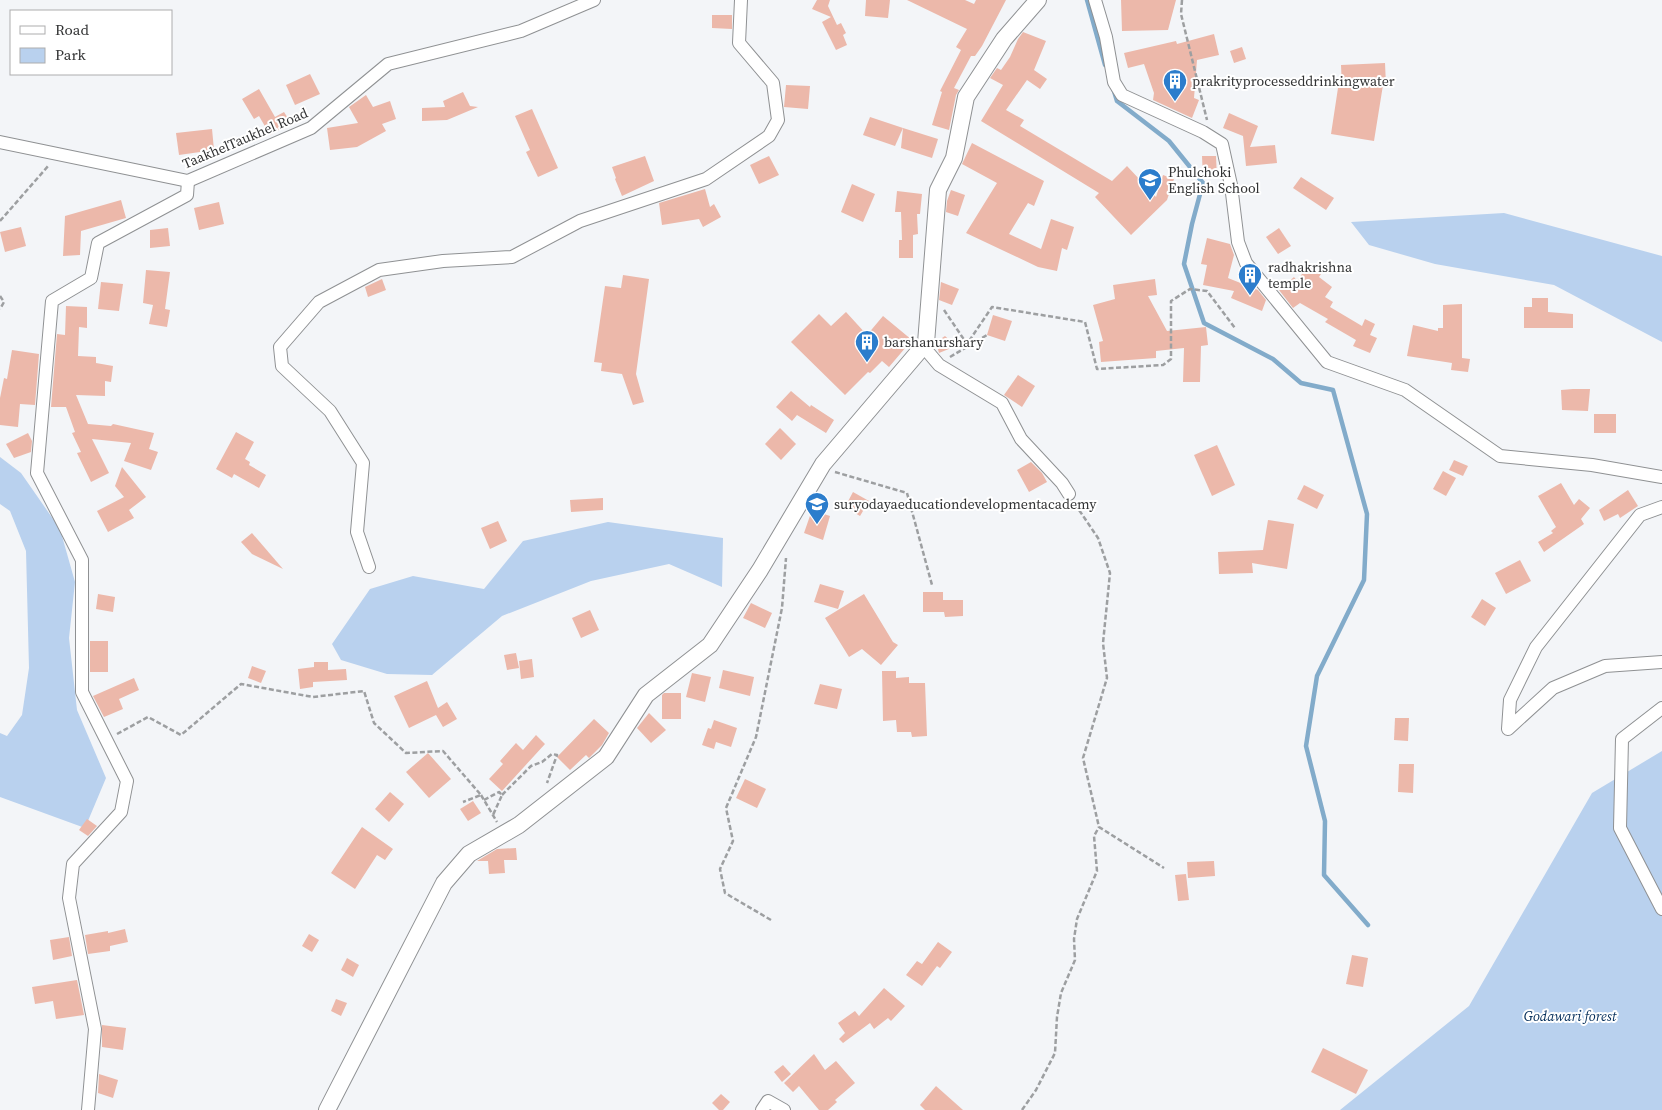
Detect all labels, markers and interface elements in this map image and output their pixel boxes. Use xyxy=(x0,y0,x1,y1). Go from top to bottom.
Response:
legend xyxy=(10,10,172,75)
text: Road xyxy=(55,19,89,40)
text: Park xyxy=(55,44,87,65)
building icon: prakrityprocesseddrinkingwater xyxy=(1162,68,1188,102)
place label: prakrityprocesseddrinkingwater xyxy=(1192,71,1395,91)
street label: TaakhelTaukhel Road xyxy=(179,102,311,173)
place label: Phulchoki English School xyxy=(1168,162,1260,198)
school or university icon: Phulchoki English School xyxy=(1137,167,1163,201)
place label: radhakrishna temple xyxy=(1268,257,1353,293)
building icon: radhakrishna temple xyxy=(1237,262,1263,296)
building icon: barshanurshary xyxy=(854,329,880,363)
place label: barshanurshary xyxy=(884,332,984,352)
school or university icon: suryodayaeducationdevelopmentacademy xyxy=(804,491,830,525)
place label: suryodayaeducationdevelopmentacademy xyxy=(834,494,1097,514)
park label: Godawari forest xyxy=(1524,1006,1618,1026)

